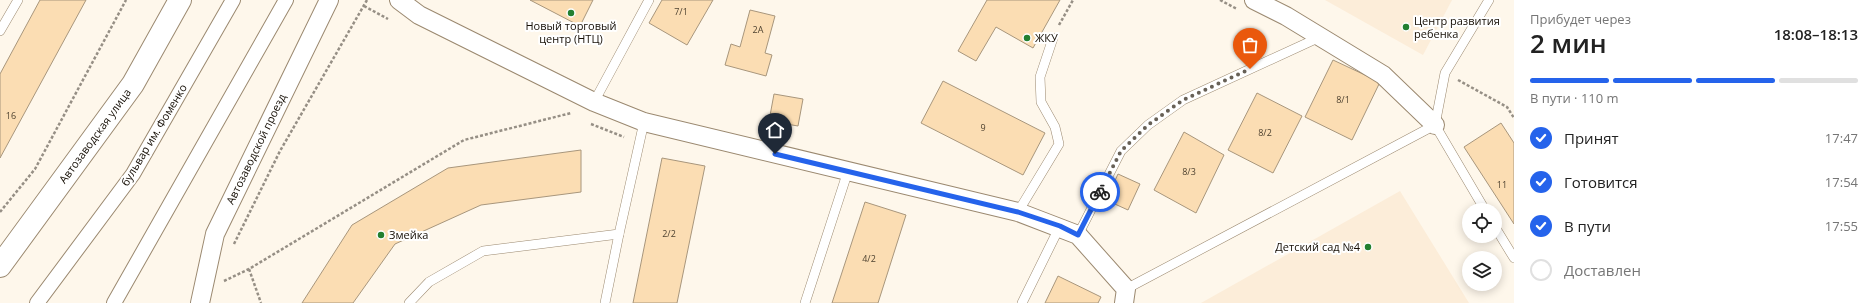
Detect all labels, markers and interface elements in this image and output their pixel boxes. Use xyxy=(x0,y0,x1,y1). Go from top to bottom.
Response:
house number: 7/1 xyxy=(674,5,688,18)
marker: Новый торговый центр (НТЦ) xyxy=(566,8,576,18)
text: Прибудет через xyxy=(1530,10,1631,28)
place label: Центр развития ребенка xyxy=(1414,13,1500,41)
place label: Новый торговый центр (НТЦ) xyxy=(526,18,617,46)
marker: Центр развития ребенка xyxy=(1401,22,1411,32)
house number: 2А xyxy=(753,23,764,36)
text: 18:08–18:13 xyxy=(1774,24,1858,44)
text: 2 мин xyxy=(1530,25,1607,61)
pin xyxy=(1233,28,1267,69)
place label: ЖКУ xyxy=(1035,30,1058,45)
marker: ЖКУ xyxy=(1022,33,1032,43)
icon: bag xyxy=(1239,34,1261,56)
street label: бульвар им. Фоменко xyxy=(117,81,190,189)
street label: Автозаводская улица xyxy=(55,85,134,186)
text: В пути · 110 m xyxy=(1530,89,1619,107)
street label: Автозаводской проезд xyxy=(222,90,289,207)
house number: 8/1 xyxy=(1336,93,1350,106)
house number: 16 xyxy=(6,109,16,122)
pin xyxy=(758,113,792,154)
icon: home xyxy=(764,119,786,141)
house number: 9 xyxy=(980,121,986,134)
house number: 8/2 xyxy=(1258,126,1272,139)
icon: check xyxy=(1530,127,1552,149)
text: Принят xyxy=(1564,128,1619,148)
text: 17:47 xyxy=(1825,129,1858,147)
house number: 8/3 xyxy=(1182,165,1196,178)
icon: check xyxy=(1530,171,1552,193)
courier xyxy=(1080,172,1120,212)
text: Готовится xyxy=(1564,172,1638,192)
text: 17:54 xyxy=(1825,173,1858,191)
house number: 11 xyxy=(1497,178,1507,191)
icon: bike xyxy=(1089,181,1111,203)
map controls xyxy=(1462,203,1502,291)
button: locate xyxy=(1462,203,1502,243)
icon: check xyxy=(1530,215,1552,237)
text: В пути xyxy=(1564,216,1611,236)
text: 17:55 xyxy=(1825,217,1858,235)
place label: Змейка xyxy=(389,227,428,242)
house number: 2/2 xyxy=(662,227,676,240)
marker: Змейка xyxy=(376,230,386,240)
place label: Детский сад №4 xyxy=(1275,239,1361,254)
marker: Детский сад №4 xyxy=(1363,242,1373,252)
button: layers xyxy=(1462,251,1502,291)
house number: 4/2 xyxy=(862,252,876,265)
text: Доставлен xyxy=(1564,260,1641,280)

